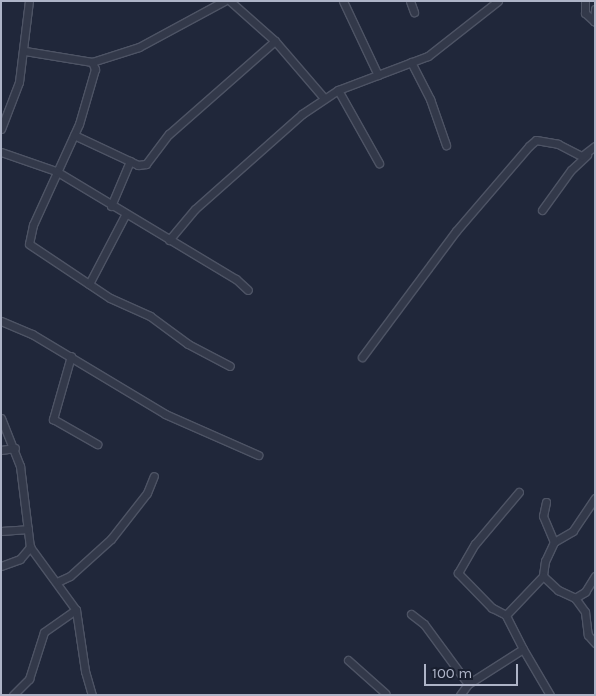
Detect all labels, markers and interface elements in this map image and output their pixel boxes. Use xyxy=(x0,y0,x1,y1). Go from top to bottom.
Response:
scale bar xyxy=(426,654,520,686)
text: 100 m xyxy=(432,664,472,682)

